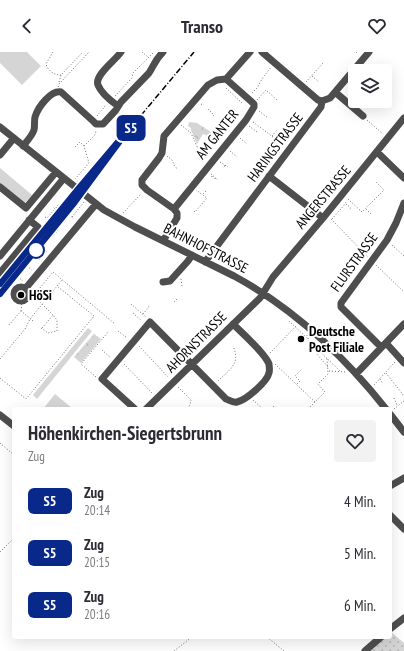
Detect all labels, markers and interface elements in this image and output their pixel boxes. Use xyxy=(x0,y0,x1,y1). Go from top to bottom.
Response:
icon: back xyxy=(16,15,38,37)
text: Transo xyxy=(181,15,223,38)
icon: heart xyxy=(366,15,388,37)
map controls xyxy=(348,64,392,108)
button: layers xyxy=(348,64,392,108)
street label: AM GANTER xyxy=(192,105,243,162)
street label: HARINGSTRASSE xyxy=(243,109,307,185)
line badge: S5 xyxy=(113,115,149,141)
text: S5 xyxy=(125,119,137,137)
street label: ANGERSTRASSE xyxy=(291,162,355,232)
street label: BAHNHOFSTRASSE xyxy=(161,219,251,277)
street label: FLURSTRASSE xyxy=(326,229,382,295)
unlabelled marker xyxy=(27,241,45,259)
place label: HöSi xyxy=(29,286,52,304)
marker: HöSi xyxy=(16,290,26,300)
street label: AHORNSTRASSE xyxy=(162,308,230,376)
place label: Deutsche Post Filiale xyxy=(309,322,364,356)
marker: Deutsche Post Filiale xyxy=(296,334,306,344)
button: heart xyxy=(334,420,376,462)
text: Höhenkirchen-Siegertsbrunn xyxy=(28,421,222,445)
text: Zug xyxy=(28,448,45,465)
text: Zug xyxy=(84,483,104,502)
text: S5 xyxy=(44,492,56,510)
text: 4 Min. xyxy=(344,492,376,511)
text: 20:14 xyxy=(84,502,110,519)
text: Zug xyxy=(84,535,104,554)
text: S5 xyxy=(44,544,56,562)
text: 5 Min. xyxy=(344,544,376,563)
text: 20:15 xyxy=(84,554,110,571)
text: Zug xyxy=(84,587,104,606)
text: S5 xyxy=(44,596,56,614)
text: 6 Min. xyxy=(344,596,376,615)
text: 20:16 xyxy=(84,606,110,623)

